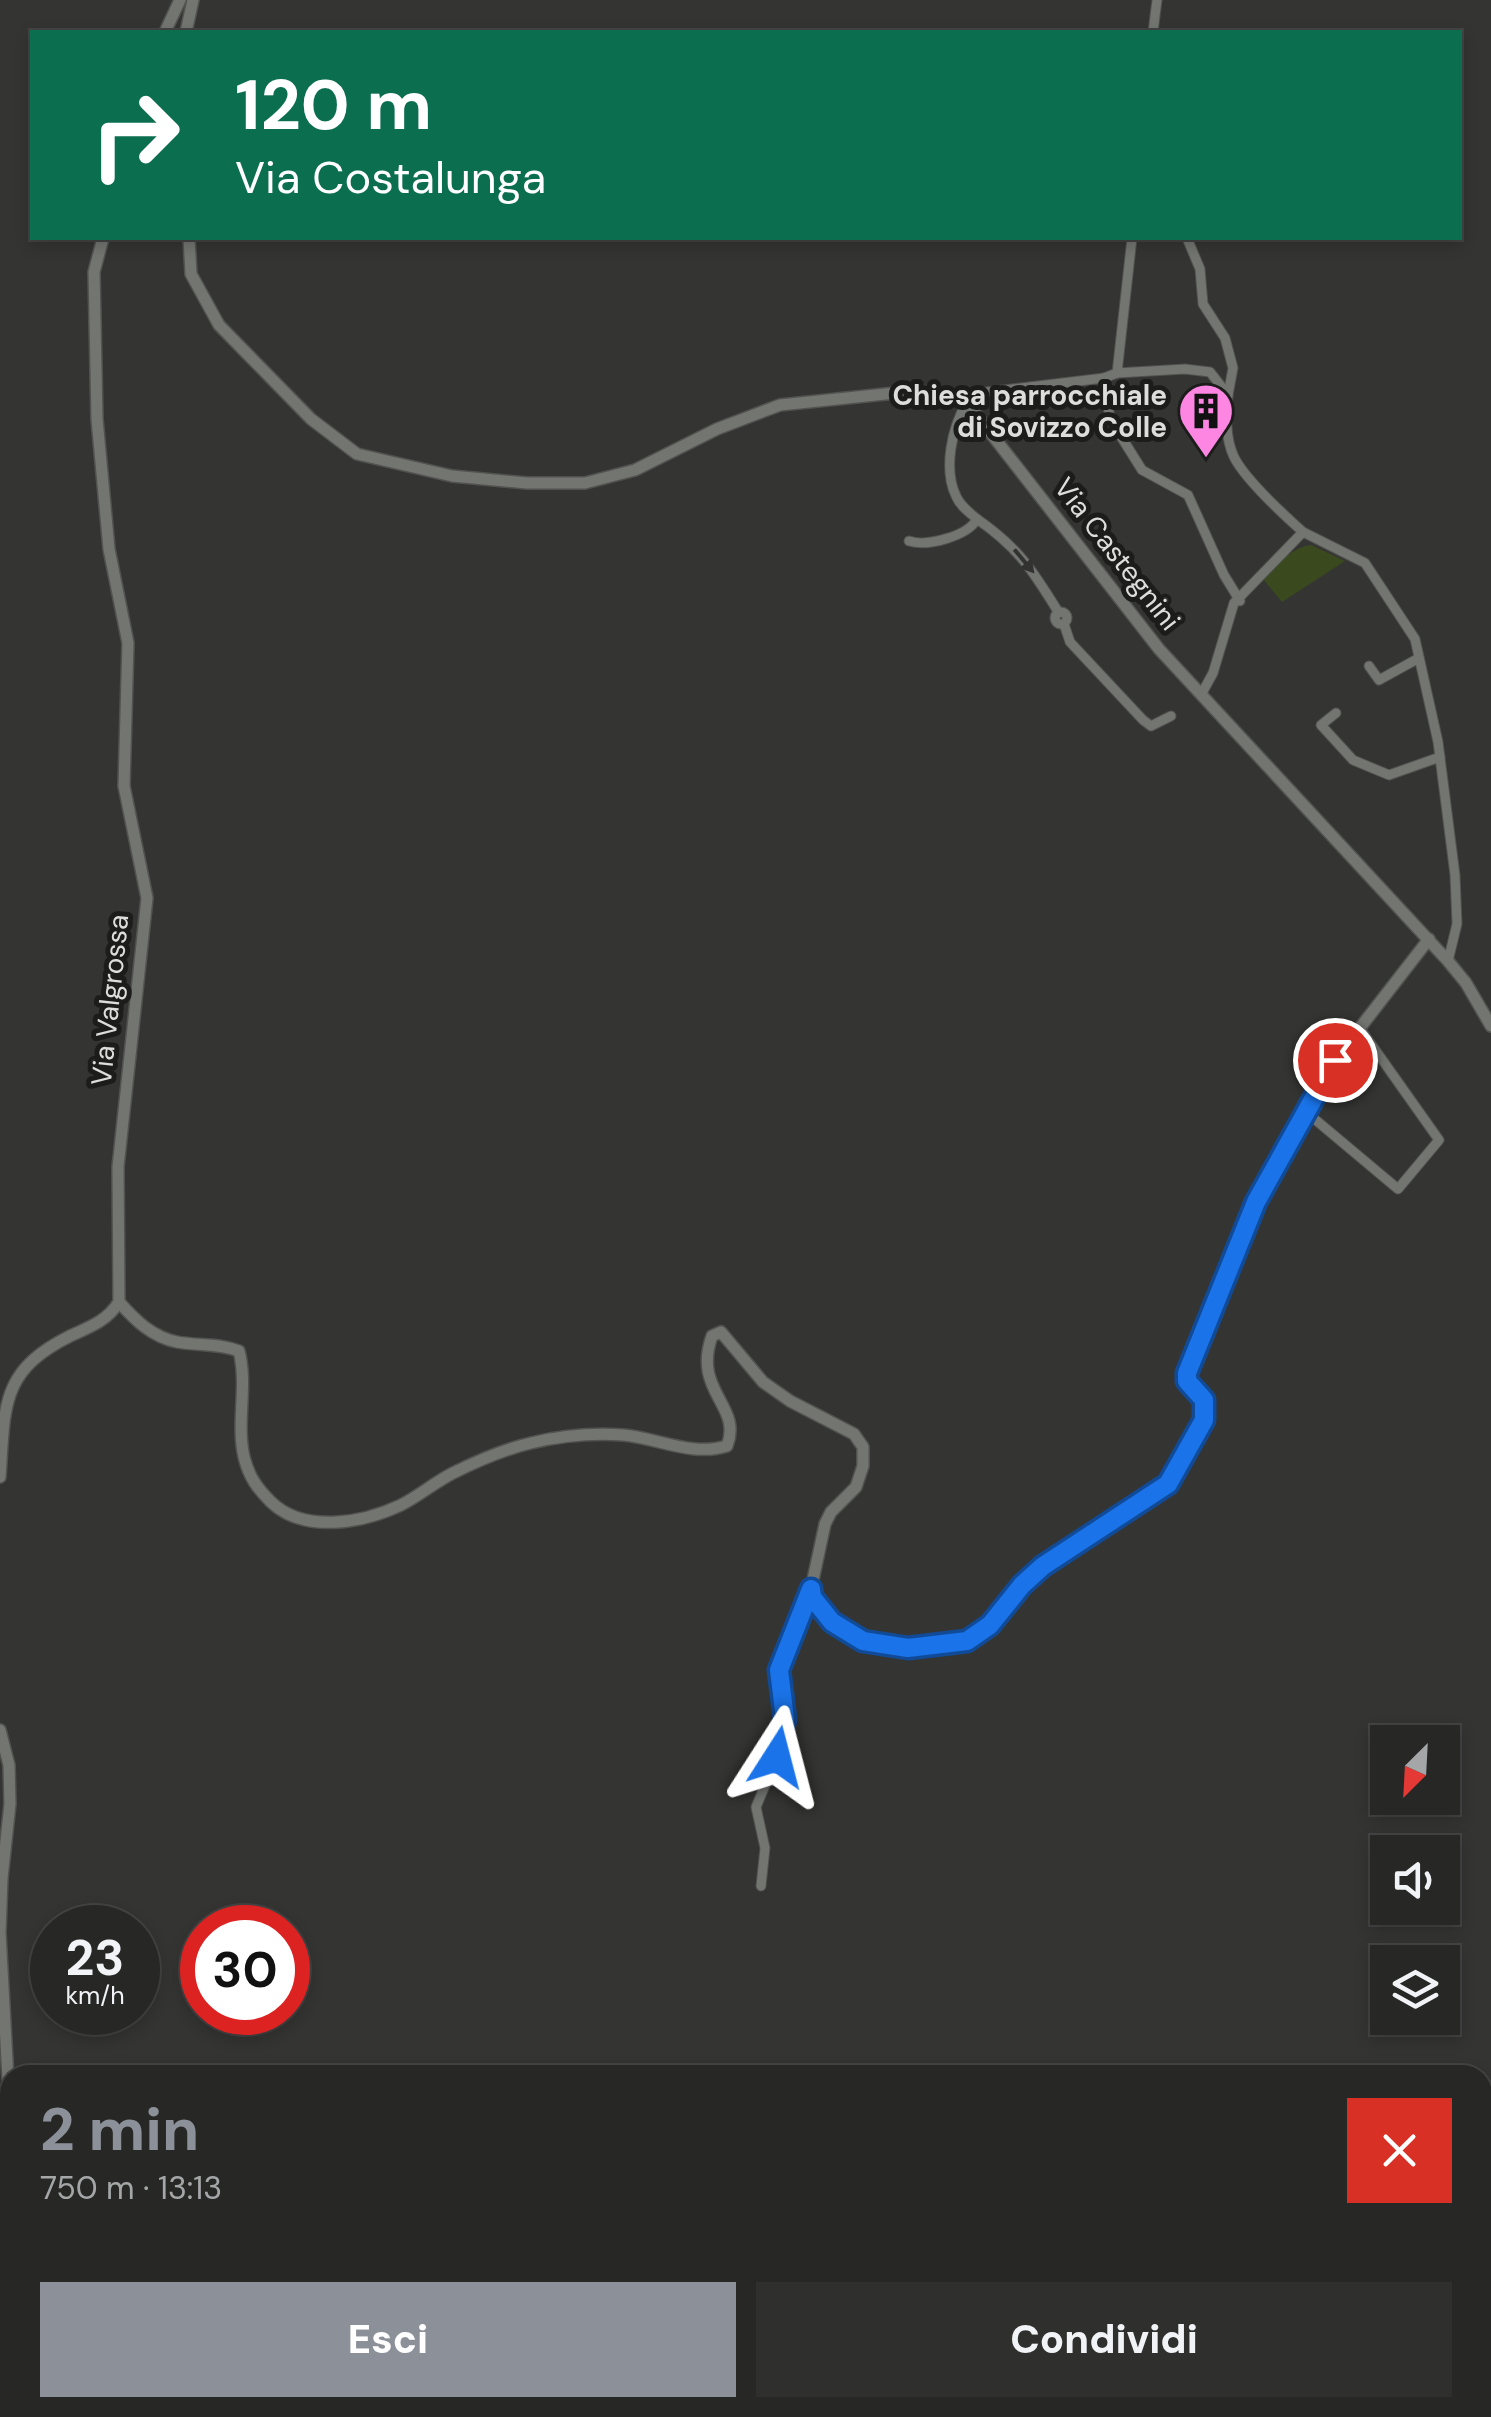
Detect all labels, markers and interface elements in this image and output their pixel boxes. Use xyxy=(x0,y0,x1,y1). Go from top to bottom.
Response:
text: 120 m xyxy=(235,60,432,151)
icon: right xyxy=(70,70,200,200)
text: Via Costalunga xyxy=(235,148,546,207)
place label: Chiesa parrocchiale di Sovizzo Colle xyxy=(892,377,1167,446)
building icon: Chiesa parrocchiale di Sovizzo Colle xyxy=(1176,381,1236,460)
street label: Via Castegnini xyxy=(1046,470,1188,638)
one-way arrow xyxy=(1013,548,1035,573)
street label: Via Valgrossa xyxy=(83,912,137,1088)
pin xyxy=(1293,1018,1378,1103)
icon: arrive xyxy=(1308,1033,1363,1088)
position arrow xyxy=(725,1705,829,1809)
north arrow xyxy=(1370,1725,1460,1815)
map controls xyxy=(1370,1725,1460,2035)
button: sound xyxy=(1370,1835,1460,1925)
speed limit sign: 30 xyxy=(180,1905,310,2035)
text: 23 xyxy=(66,1925,125,1991)
button: layers xyxy=(1370,1945,1460,2035)
text: km/h xyxy=(65,1979,125,2012)
text: 2 min xyxy=(40,2090,199,2169)
button: close xyxy=(1347,2098,1452,2203)
text: 750 m · 13:13 xyxy=(40,2167,222,2209)
button: Esci xyxy=(40,2282,736,2397)
button: Condividi xyxy=(756,2282,1452,2397)

